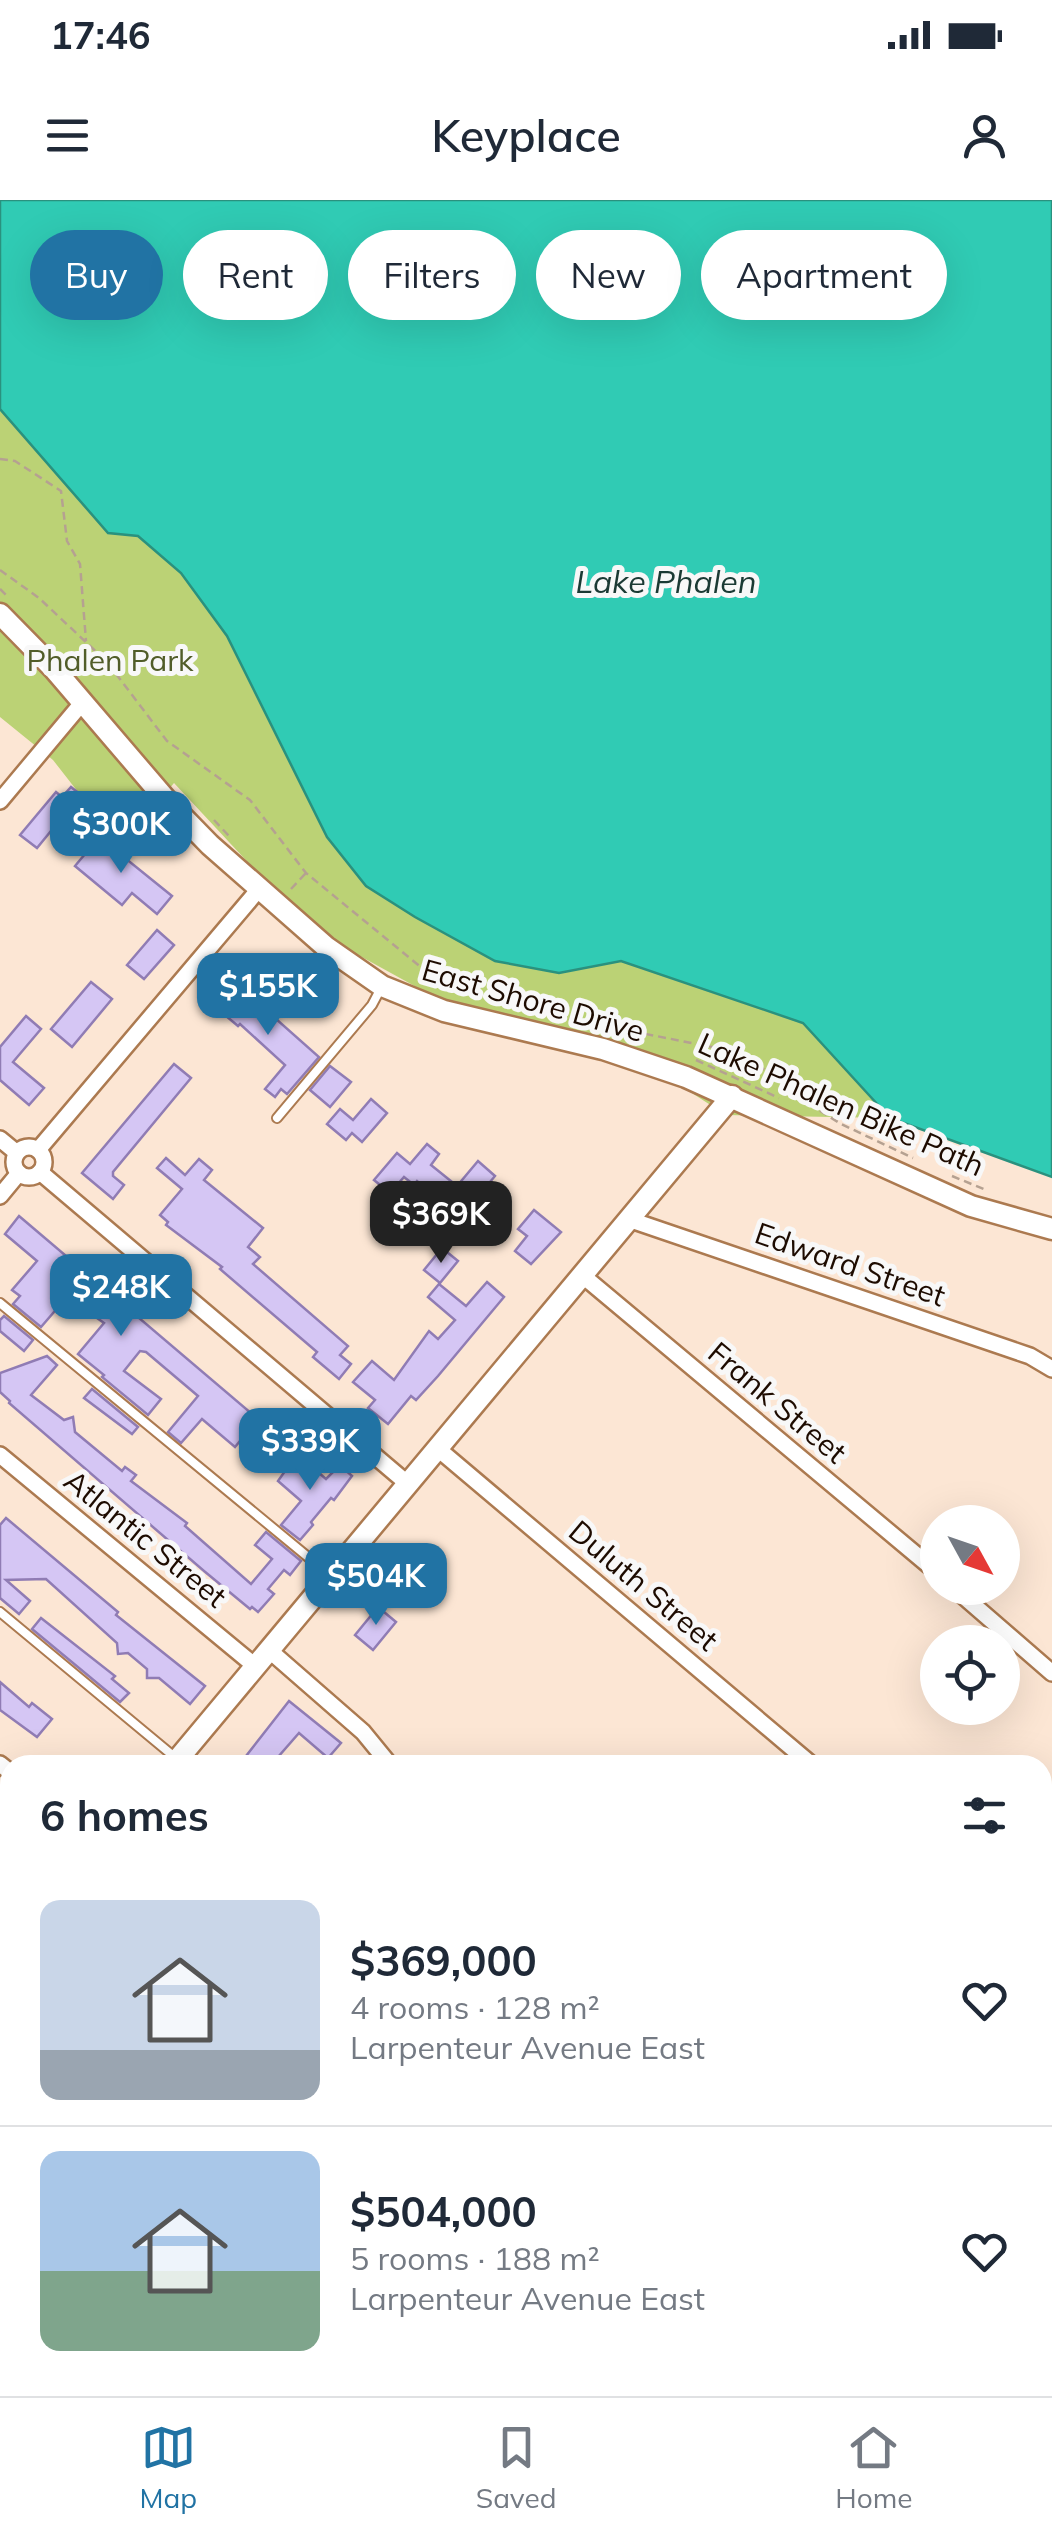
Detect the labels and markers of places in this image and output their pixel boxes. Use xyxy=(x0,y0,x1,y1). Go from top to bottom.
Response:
pin: $300K xyxy=(51,791,191,876)
pin: $155K xyxy=(198,953,338,1038)
pin: $369K xyxy=(371,1181,511,1266)
pin: $248K xyxy=(51,1254,191,1339)
pin: $339K xyxy=(240,1408,380,1493)
pin: $504K xyxy=(306,1543,446,1628)

